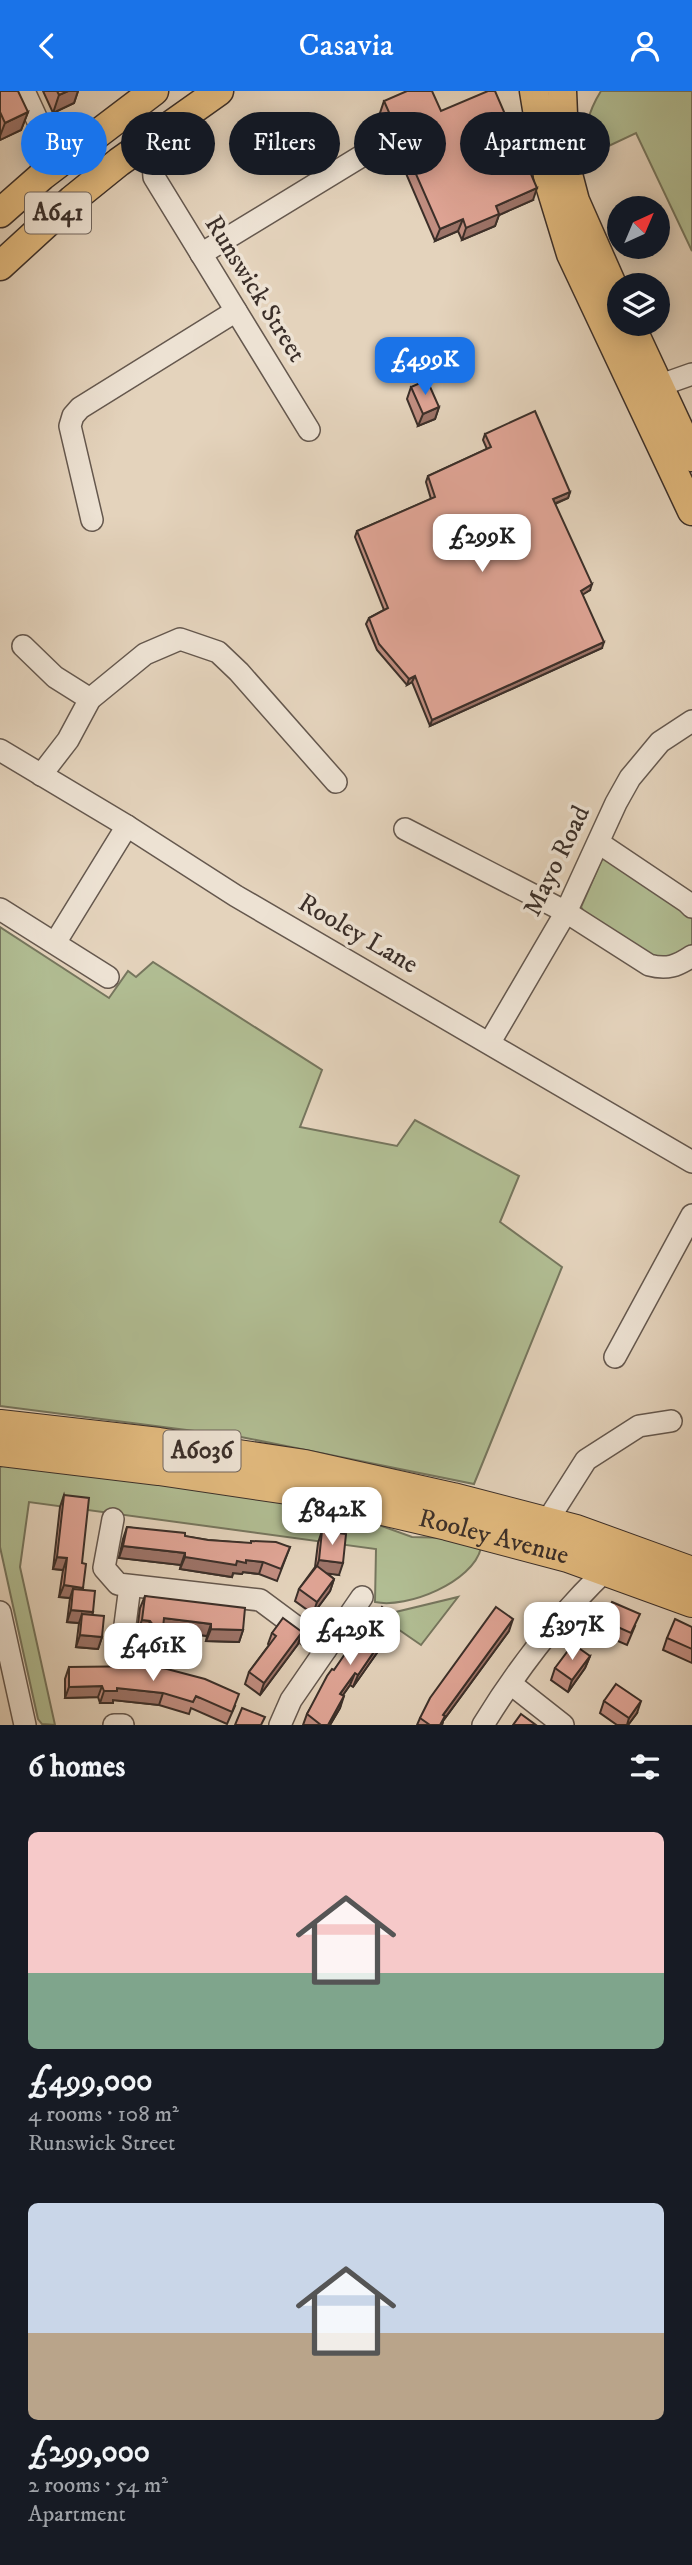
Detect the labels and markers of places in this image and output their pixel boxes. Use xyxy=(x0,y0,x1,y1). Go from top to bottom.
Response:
pin: £499K xyxy=(376,337,474,397)
pin: £299K xyxy=(433,515,531,574)
pin: £842K xyxy=(283,1487,381,1547)
pin: £397K xyxy=(523,1603,621,1662)
pin: £429K xyxy=(301,1607,399,1667)
pin: £461K xyxy=(104,1623,202,1683)

